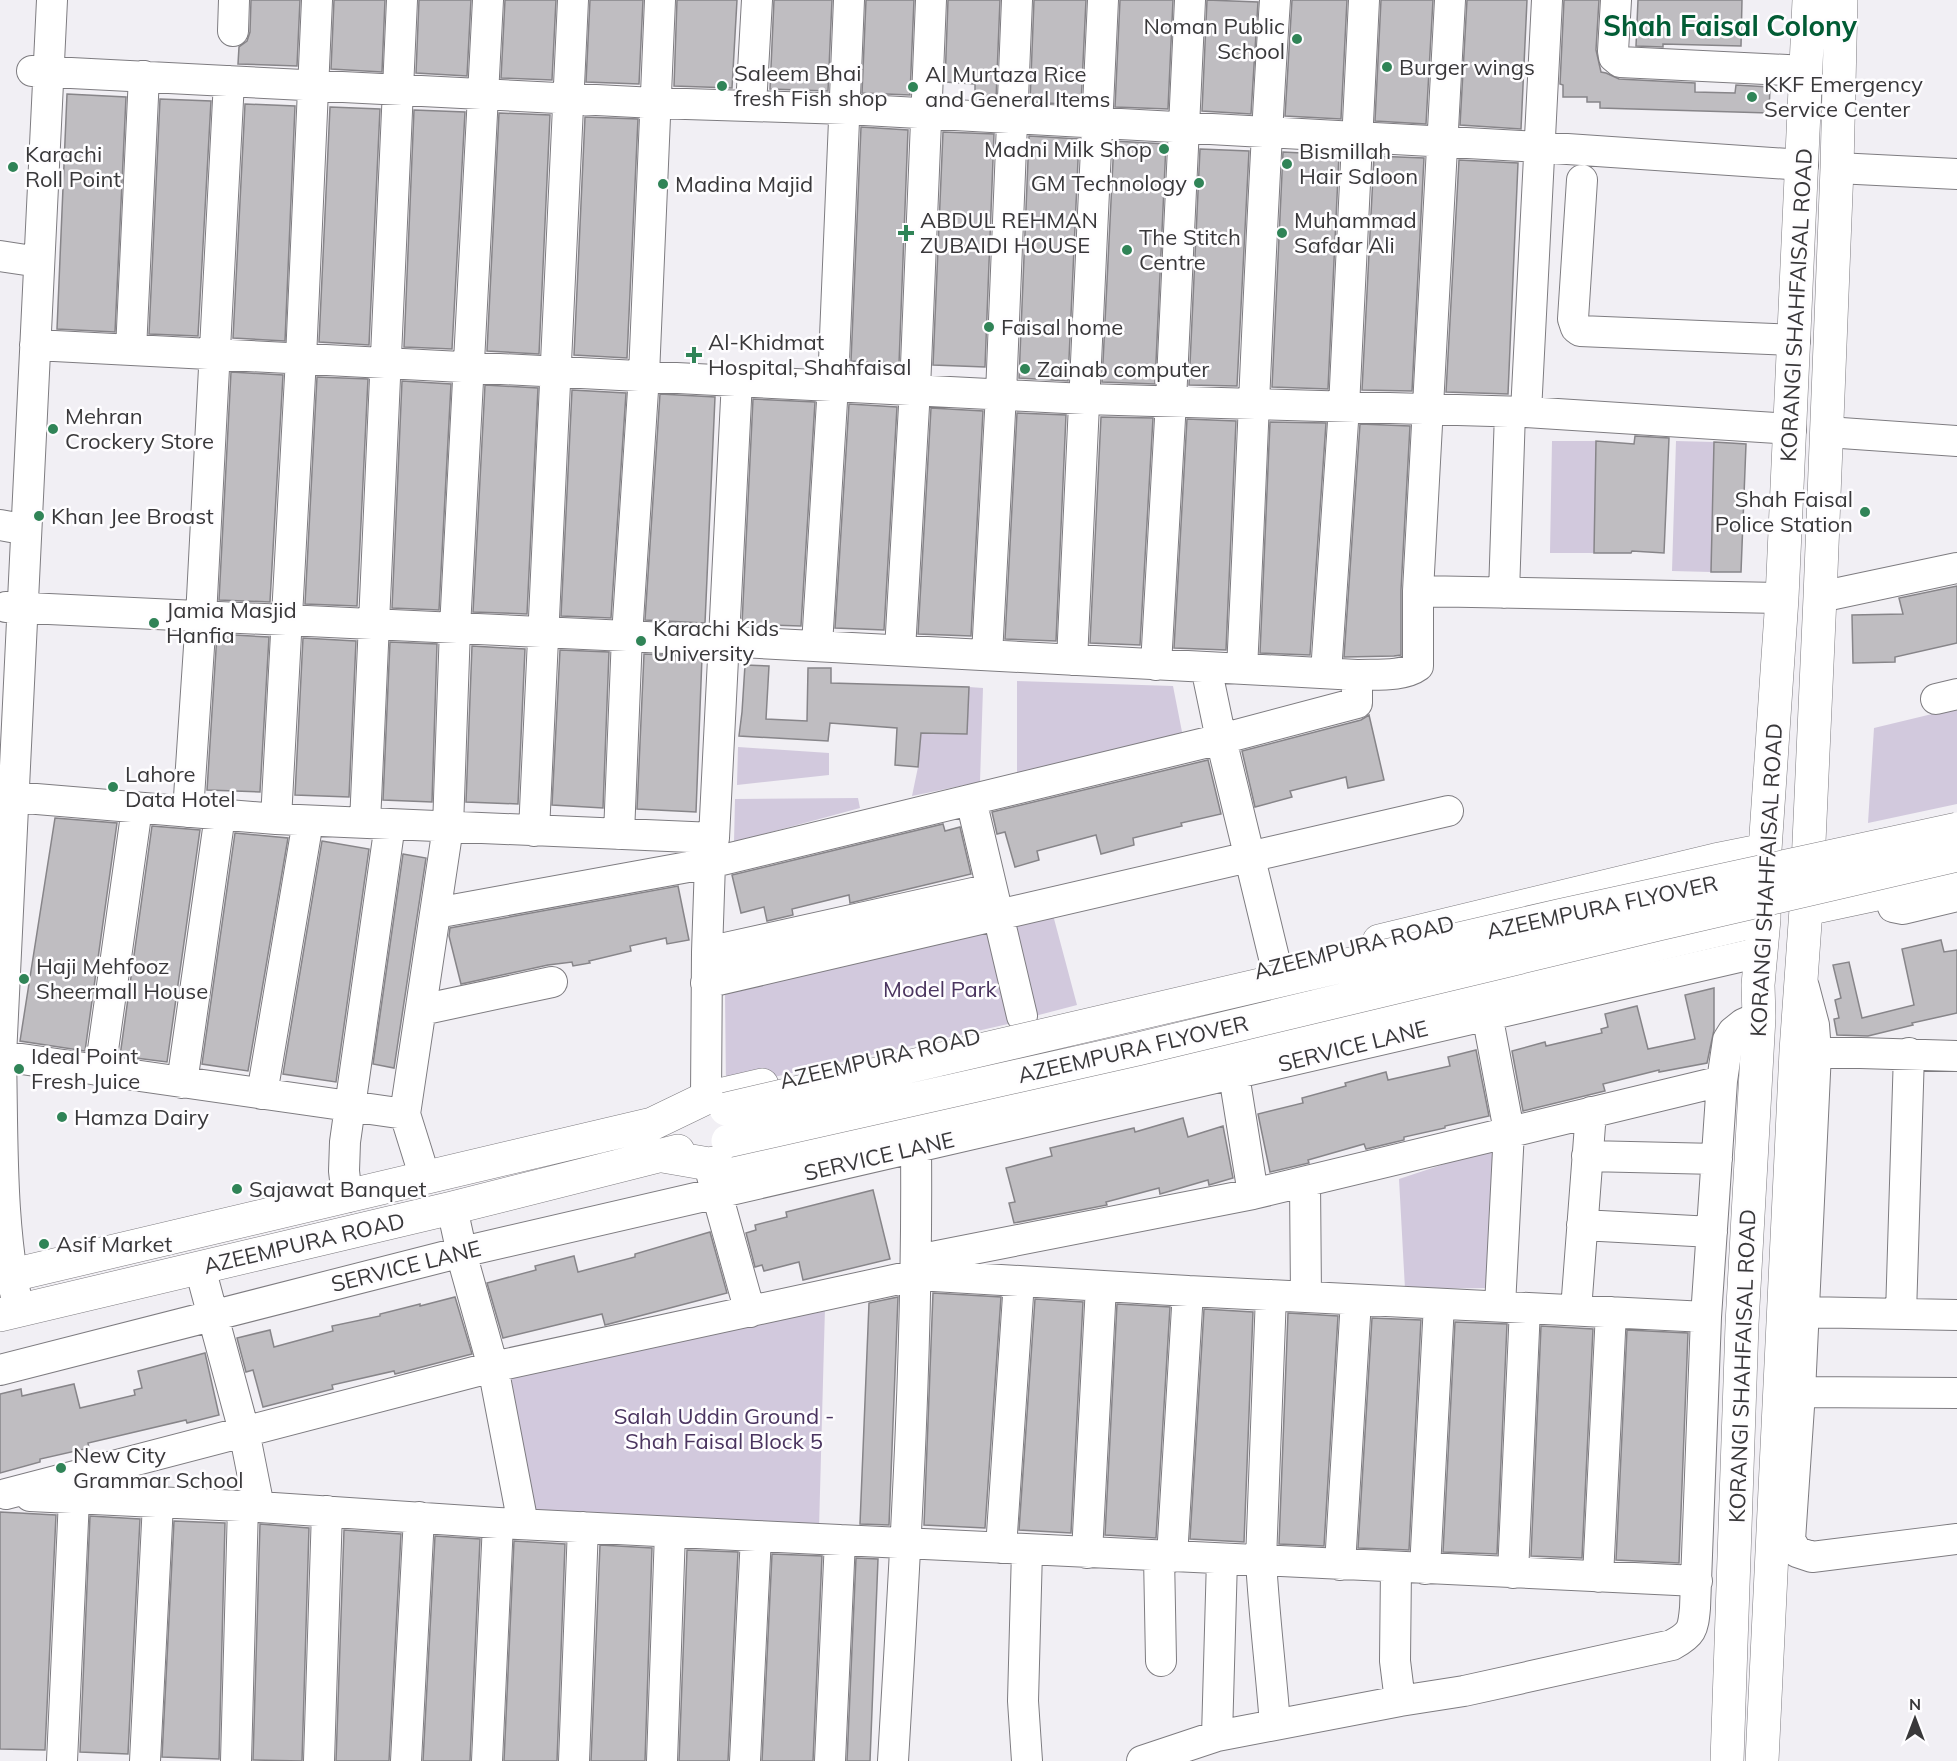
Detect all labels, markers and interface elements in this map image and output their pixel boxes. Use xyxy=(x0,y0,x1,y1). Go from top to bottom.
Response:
district label: Shah Faisal Colony xyxy=(1603,8,1858,43)
place label: Noman Public School xyxy=(1143,12,1285,65)
marker: Noman Public School xyxy=(1290,32,1304,46)
place label: Burger wings xyxy=(1399,53,1535,81)
place label: Saleem Bhai fresh Fish shop xyxy=(734,59,888,112)
place label: Al Murtaza Rice and General Items xyxy=(925,60,1110,113)
marker: Burger wings xyxy=(1380,60,1394,74)
place label: KKF Emergency Service Center xyxy=(1764,70,1923,123)
marker: Saleem Bhai fresh Fish shop xyxy=(715,79,729,93)
marker: Al Murtaza Rice and General Items xyxy=(906,80,920,94)
marker: KKF Emergency Service Center xyxy=(1745,90,1759,104)
place label: Madni Milk Shop xyxy=(984,135,1152,163)
place label: Bismillah Hair Saloon xyxy=(1299,137,1418,190)
place label: Karachi Roll Point xyxy=(25,140,121,193)
marker: Madni Milk Shop xyxy=(1157,142,1171,156)
street label: KORANGI SHAHFAISAL ROAD xyxy=(1774,148,1818,462)
marker: Bismillah Hair Saloon xyxy=(1280,157,1294,171)
marker: Karachi Roll Point xyxy=(6,160,20,174)
place label: GM Technology xyxy=(1031,169,1187,197)
place label: Madina Majid xyxy=(675,170,813,198)
marker: GM Technology xyxy=(1192,176,1206,190)
marker: Madina Majid xyxy=(656,177,670,191)
place label: ABDUL REHMAN ZUBAIDI HOUSE xyxy=(920,206,1098,259)
place label: Muhammad Safdar Ali xyxy=(1294,206,1417,259)
place label: The Stitch Centre xyxy=(1139,223,1241,276)
marker: ABDUL REHMAN ZUBAIDI HOUSE xyxy=(897,224,915,242)
marker: Muhammad Safdar Ali xyxy=(1275,226,1289,240)
marker: The Stitch Centre xyxy=(1120,243,1134,257)
place label: Faisal home xyxy=(1001,313,1123,341)
marker: Faisal home xyxy=(982,320,996,334)
place label: Al-Khidmat Hospital, Shahfaisal xyxy=(708,328,911,381)
marker: Al-Khidmat Hospital, Shahfaisal xyxy=(685,346,703,364)
place label: Zainab computer xyxy=(1037,355,1209,383)
marker: Zainab computer xyxy=(1018,362,1032,376)
place label: Mehran Crockery Store xyxy=(65,402,214,455)
marker: Mehran Crockery Store xyxy=(46,422,60,436)
place label: Shah Faisal Police Station xyxy=(1715,485,1853,538)
place label: Khan Jee Broast xyxy=(51,502,214,530)
marker: Shah Faisal Police Station xyxy=(1858,505,1872,519)
marker: Khan Jee Broast xyxy=(32,509,46,523)
place label: Jamia Masjid Hanfia xyxy=(166,596,297,649)
place label: Karachi Kids University xyxy=(653,614,779,667)
marker: Jamia Masjid Hanfia xyxy=(147,616,161,630)
marker: Karachi Kids University xyxy=(634,634,648,648)
street label: KORANGI SHAHFAISAL ROAD xyxy=(1744,723,1788,1037)
place label: Lahore Data Hotel xyxy=(125,760,235,813)
marker: Lahore Data Hotel xyxy=(106,780,120,794)
street label: AZEEMPURA FLYOVER xyxy=(1484,869,1720,945)
street label: AZEEMPURA ROAD xyxy=(1251,909,1457,985)
place label: Haji Mehfooz Sheermall House xyxy=(36,952,208,1005)
marker: Haji Mehfooz Sheermall House xyxy=(17,972,31,986)
park label: Model Park xyxy=(883,975,998,1003)
street label: AZEEMPURA FLYOVER xyxy=(1015,1009,1251,1089)
street label: SERVICE LANE xyxy=(1275,1014,1431,1078)
street label: AZEEMPURA ROAD xyxy=(777,1021,983,1095)
place label: Ideal Point Fresh Juice xyxy=(31,1042,140,1095)
marker: Ideal Point Fresh Juice xyxy=(12,1062,26,1076)
place label: Hamza Dairy xyxy=(74,1103,209,1131)
marker: Hamza Dairy xyxy=(55,1110,69,1124)
street label: SERVICE LANE xyxy=(801,1125,957,1187)
place label: Sajawat Banquet xyxy=(249,1175,427,1203)
marker: Sajawat Banquet xyxy=(230,1182,244,1196)
street label: AZEEMPURA ROAD xyxy=(201,1206,407,1280)
street label: KORANGI SHAHFAISAL ROAD xyxy=(1723,1209,1761,1523)
place label: Asif Market xyxy=(56,1230,172,1258)
street label: SERVICE LANE xyxy=(328,1234,484,1298)
marker: Asif Market xyxy=(37,1237,51,1251)
park label: Salah Uddin Ground - Shah Faisal Block 5 xyxy=(614,1402,834,1455)
place label: New City Grammar School xyxy=(73,1441,244,1494)
marker: New City Grammar School xyxy=(54,1461,68,1475)
north arrow xyxy=(1885,1689,1945,1749)
text: N xyxy=(1909,1694,1921,1714)

